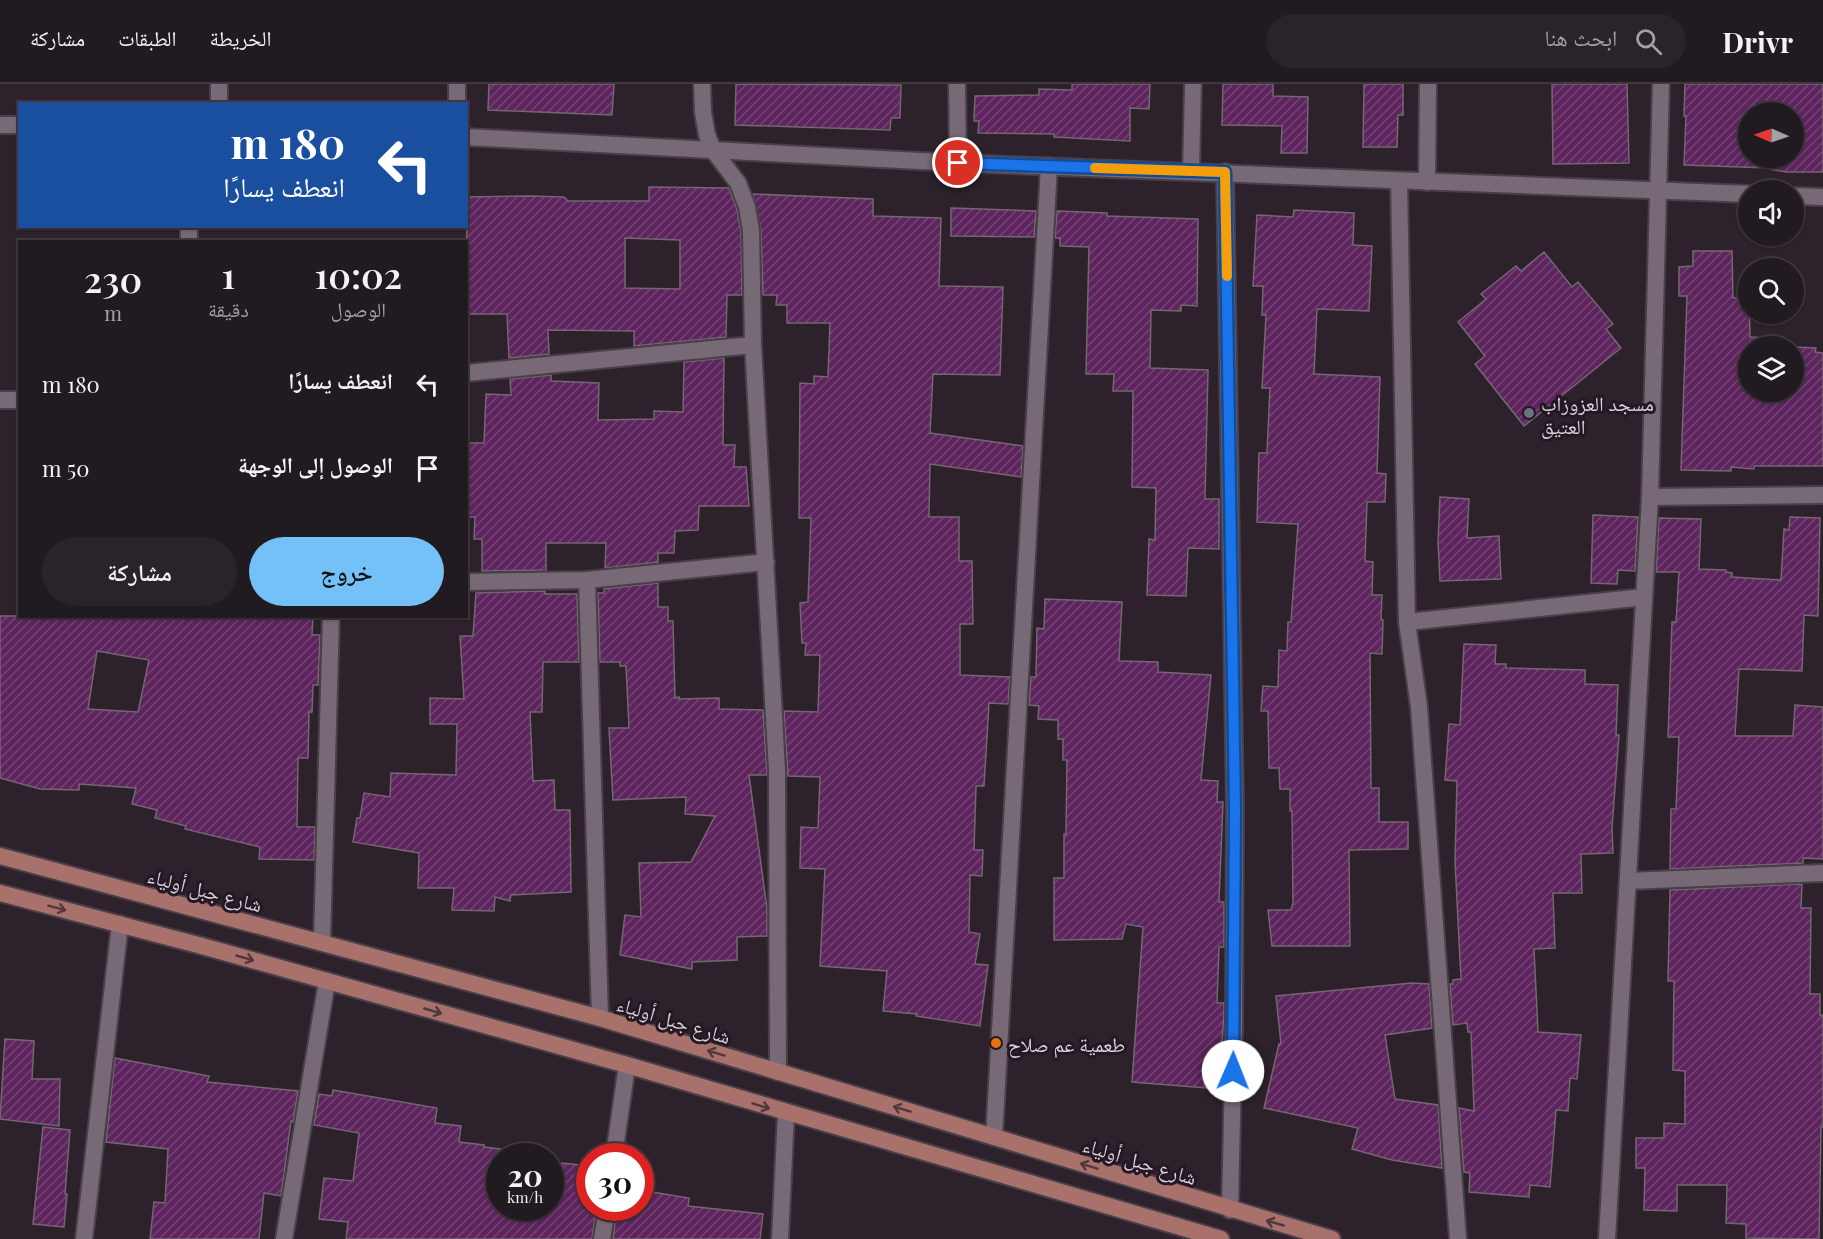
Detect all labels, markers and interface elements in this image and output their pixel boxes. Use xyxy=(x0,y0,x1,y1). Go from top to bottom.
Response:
search box xyxy=(1266,14,1686,68)
text: ابحث هنا xyxy=(1545,22,1617,52)
text: مشاركة xyxy=(30,23,85,51)
text: الطبقات xyxy=(118,23,177,51)
text: الخريطة xyxy=(210,23,271,51)
text: Drivr xyxy=(1722,23,1793,60)
icon: search xyxy=(1632,25,1665,58)
north arrow xyxy=(1738,102,1804,168)
map controls xyxy=(1738,102,1804,402)
text: 180 m xyxy=(230,114,345,170)
icon: left xyxy=(366,126,444,204)
pin xyxy=(932,137,983,188)
icon: arrive xyxy=(941,146,974,179)
text: انعطف يسارًا xyxy=(223,168,345,204)
button: sound xyxy=(1738,180,1804,246)
text: 1 xyxy=(222,250,235,298)
text: 10:02 xyxy=(315,250,402,298)
text: 230 xyxy=(84,254,142,302)
button: search xyxy=(1738,258,1804,324)
text: دقيقة xyxy=(208,295,249,322)
text: الوصول xyxy=(331,295,386,322)
text: m xyxy=(104,299,122,326)
button: layers xyxy=(1738,336,1804,402)
text: انعطف يسارًا xyxy=(288,365,393,395)
icon: left xyxy=(411,368,444,401)
text: 180 m xyxy=(42,369,100,399)
place label: مسجد العزوزاب العتيق xyxy=(1541,389,1654,439)
marker: مسجد العزوزاب العتيق xyxy=(1522,406,1536,420)
text: الوصول إلى الوجهة xyxy=(238,449,393,479)
icon: arrive xyxy=(411,452,444,485)
text: 50 m xyxy=(42,453,89,483)
button: مشاركة xyxy=(42,537,237,606)
button: خروج xyxy=(249,537,444,606)
street label: شارع جبل أولياء xyxy=(144,861,265,918)
one-way arrow xyxy=(47,902,66,914)
one-way arrow xyxy=(235,953,254,964)
street label: شارع جبل أولياء xyxy=(613,989,734,1050)
one-way arrow xyxy=(423,1006,442,1017)
place label: طعمية عم صلاح xyxy=(1008,1030,1125,1059)
marker: طعمية عم صلاح xyxy=(989,1036,1003,1050)
position arrow xyxy=(1201,1039,1265,1103)
one-way arrow xyxy=(707,1047,726,1058)
one-way arrow xyxy=(751,1101,770,1112)
one-way arrow xyxy=(893,1103,912,1114)
street label: شارع جبل أولياء xyxy=(1079,1130,1200,1191)
speed limit sign: 30 xyxy=(576,1143,654,1221)
text: 20 xyxy=(507,1155,543,1195)
one-way arrow xyxy=(1080,1160,1099,1171)
text: km/h xyxy=(507,1187,543,1207)
one-way arrow xyxy=(1266,1217,1285,1228)

